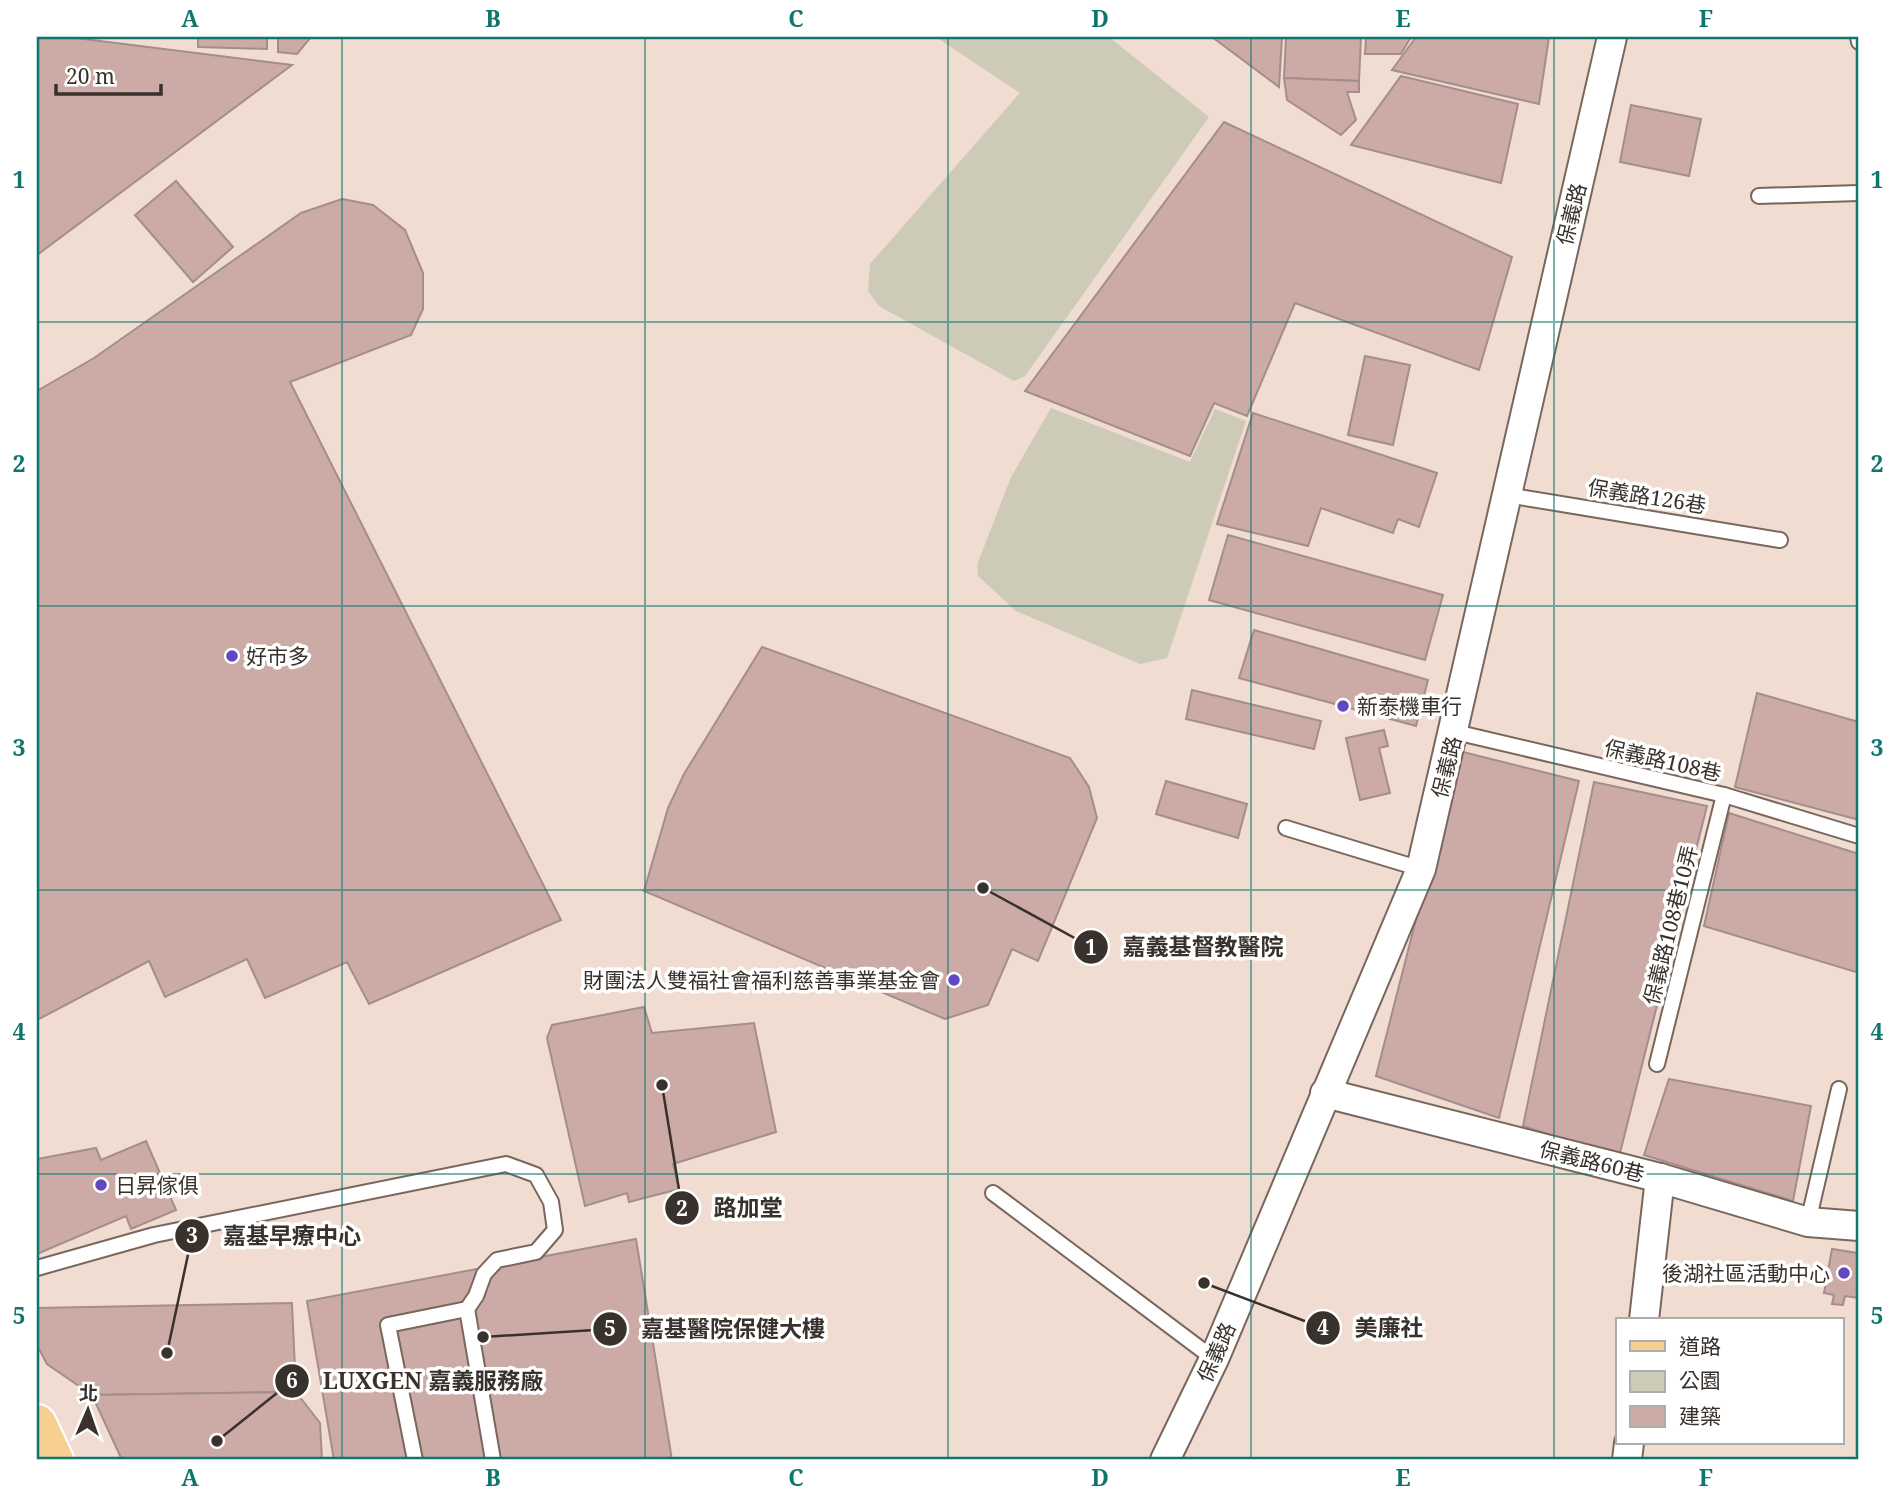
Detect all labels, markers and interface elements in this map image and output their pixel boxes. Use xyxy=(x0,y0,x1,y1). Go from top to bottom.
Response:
text: A xyxy=(181,2,199,34)
text: B xyxy=(485,2,501,34)
text: C xyxy=(788,2,804,34)
text: D xyxy=(1091,2,1109,34)
text: E xyxy=(1395,2,1411,34)
text: F xyxy=(1699,2,1713,34)
scale bar xyxy=(56,52,161,96)
text: 20 m xyxy=(66,62,115,90)
text: 1 xyxy=(13,163,26,195)
text: 1 xyxy=(1871,163,1884,195)
street label: 保義路 xyxy=(1550,180,1592,248)
text: 2 xyxy=(13,447,26,479)
text: 2 xyxy=(1871,447,1884,479)
street label: 保義路126巷 xyxy=(1586,473,1708,519)
place label: 好市多 xyxy=(246,642,309,670)
marker: 好市多 xyxy=(224,648,240,664)
place label: 新泰機車行 xyxy=(1357,692,1462,720)
marker: 新泰機車行 xyxy=(1335,698,1351,714)
text: 3 xyxy=(13,731,26,763)
text: 3 xyxy=(1871,731,1884,763)
street label: 保義路 xyxy=(1425,733,1467,801)
street label: 保義路108巷 xyxy=(1602,733,1724,787)
street label: 保義路108巷10弄 xyxy=(1637,842,1703,1008)
callout: 嘉義基督教醫院 xyxy=(1073,925,1297,969)
text: 嘉義基督教醫院 xyxy=(1123,930,1284,962)
text: 1 xyxy=(1085,933,1097,961)
place label: 財團法人雙福社會福利慈善事業基金會 xyxy=(583,966,940,994)
marker: 財團法人雙福社會福利慈善事業基金會 xyxy=(946,972,962,988)
text: 4 xyxy=(13,1015,26,1047)
text: 4 xyxy=(1871,1015,1884,1047)
street label: 保義路60巷 xyxy=(1536,1134,1648,1188)
place label: 日昇傢俱 xyxy=(115,1171,199,1199)
marker: 日昇傢俱 xyxy=(93,1177,109,1193)
callout: 路加堂 xyxy=(664,1186,796,1230)
text: 路加堂 xyxy=(714,1191,783,1223)
text: 2 xyxy=(676,1194,688,1222)
callout: 嘉基早療中心 xyxy=(174,1214,375,1258)
text: 嘉基早療中心 xyxy=(223,1219,361,1251)
text: 3 xyxy=(186,1221,198,1249)
place label: 後湖社區活動中心 xyxy=(1662,1259,1830,1287)
marker: 後湖社區活動中心 xyxy=(1836,1265,1852,1281)
text: 5 xyxy=(13,1299,26,1331)
text: 5 xyxy=(1871,1299,1884,1331)
callout: 美廉社 xyxy=(1306,1306,1438,1350)
callout: 嘉基醫院保健大樓 xyxy=(592,1307,839,1351)
text: 美廉社 xyxy=(1355,1311,1424,1343)
text: 嘉基醫院保健大樓 xyxy=(641,1312,825,1344)
text: 4 xyxy=(1317,1313,1329,1341)
text: 5 xyxy=(604,1314,616,1342)
street label: 保義路 xyxy=(1190,1318,1242,1386)
legend xyxy=(1616,1318,1843,1444)
text: 道路 xyxy=(1679,1332,1721,1360)
callout: LUXGEN 嘉義服務廠 xyxy=(274,1359,557,1403)
text: LUXGEN 嘉義服務廠 xyxy=(323,1364,543,1396)
text: 6 xyxy=(286,1366,298,1394)
text: 公園 xyxy=(1679,1366,1721,1394)
north arrow xyxy=(52,1374,122,1444)
text: 北 xyxy=(79,1380,99,1406)
text: 建築 xyxy=(1679,1402,1721,1430)
text: A xyxy=(181,1461,199,1493)
text: B xyxy=(485,1461,501,1493)
text: C xyxy=(788,1461,804,1493)
text: D xyxy=(1091,1461,1109,1493)
text: E xyxy=(1395,1461,1411,1493)
text: F xyxy=(1699,1461,1713,1493)

